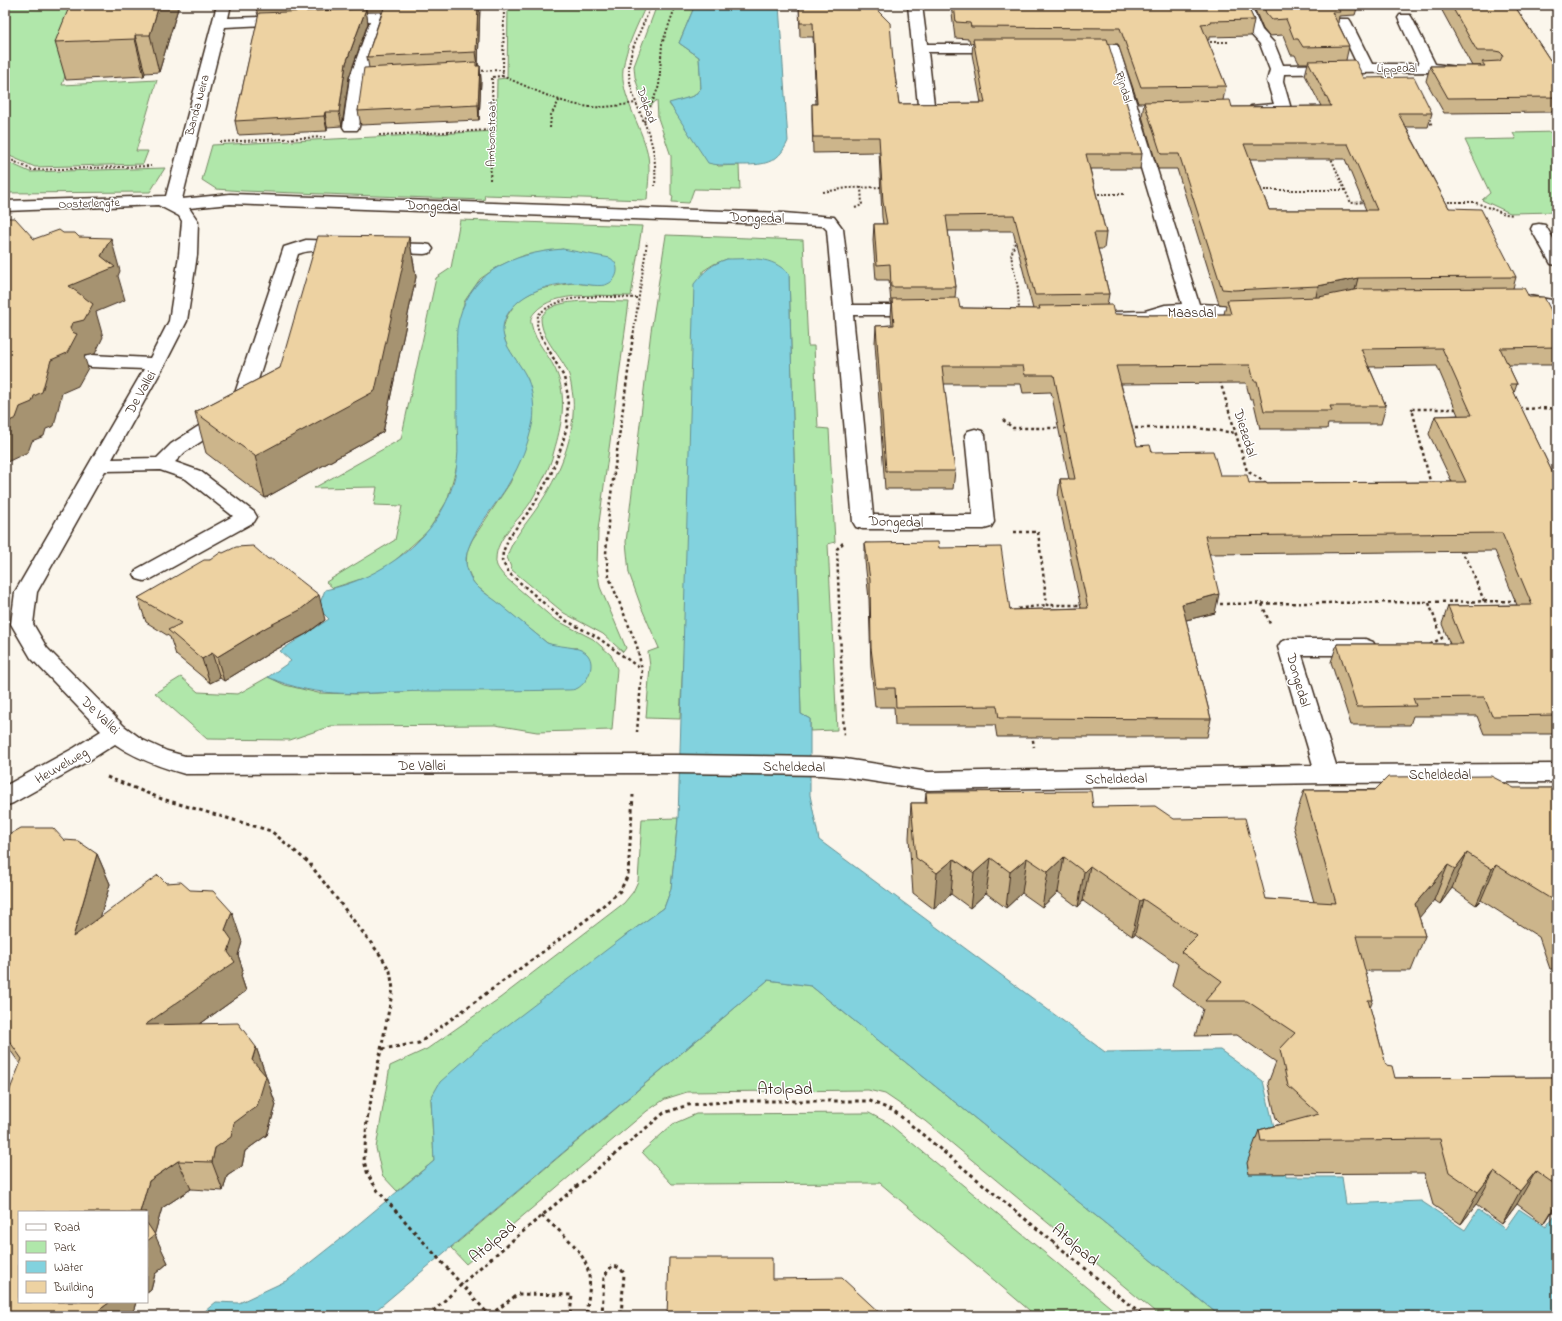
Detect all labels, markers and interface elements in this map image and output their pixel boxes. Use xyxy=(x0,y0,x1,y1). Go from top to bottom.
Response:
street label: Lippedal xyxy=(1377,60,1417,78)
street label: Rijndal xyxy=(1110,69,1136,105)
street label: Banda Neira xyxy=(181,73,215,139)
street label: Dalpad xyxy=(631,84,661,126)
street label: Ambonstraat xyxy=(482,101,502,167)
street label: Oosterlengte xyxy=(58,194,121,215)
street label: Dongedal xyxy=(404,195,461,219)
street label: Dongedal xyxy=(728,207,785,231)
street label: Maasdal xyxy=(1168,303,1216,324)
street label: De Vallei xyxy=(120,367,162,420)
street label: Diezedal xyxy=(1227,406,1262,460)
street label: Dongedal xyxy=(867,511,924,535)
street label: Dongedal xyxy=(1279,650,1315,710)
street label: De Vallei xyxy=(75,691,124,740)
street label: Heuvelweg xyxy=(31,743,93,791)
street label: De Vallei xyxy=(397,756,446,777)
street label: Scheldedal xyxy=(763,756,825,779)
street label: Scheldedal xyxy=(1409,765,1471,786)
street label: Scheldedal xyxy=(1085,768,1147,791)
street label: Atolpad xyxy=(757,1077,813,1102)
legend xyxy=(18,1211,148,1303)
street label: Atolpad xyxy=(464,1214,523,1270)
street label: Atolpad xyxy=(1046,1218,1105,1273)
text: Road xyxy=(54,1219,80,1237)
text: Park xyxy=(54,1239,76,1257)
text: Water xyxy=(54,1259,83,1277)
text: Building xyxy=(53,1279,93,1298)

